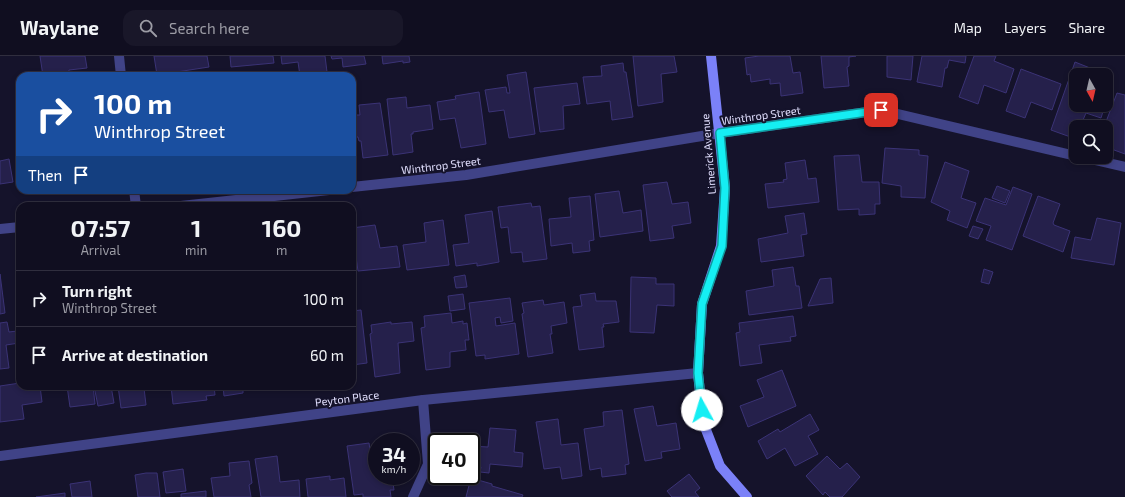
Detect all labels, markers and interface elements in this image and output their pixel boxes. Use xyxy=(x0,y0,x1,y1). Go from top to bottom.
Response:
search box xyxy=(123,10,403,46)
text: Waylane xyxy=(20,16,99,39)
icon: search xyxy=(137,17,159,39)
text: Search here xyxy=(169,19,250,37)
text: Map xyxy=(954,19,982,36)
text: Layers xyxy=(1004,19,1046,36)
text: Share xyxy=(1068,19,1105,36)
north arrow xyxy=(1069,68,1113,112)
map controls xyxy=(1069,68,1113,164)
text: 100 m xyxy=(94,86,172,120)
icon: right xyxy=(28,88,80,140)
pin xyxy=(864,93,898,127)
icon: arrive xyxy=(870,99,892,121)
street label: Winthrop Street xyxy=(720,103,802,127)
street label: Limerick Avenue xyxy=(698,113,718,195)
text: Winthrop Street xyxy=(94,120,225,142)
button: search xyxy=(1069,120,1113,164)
street label: Winthrop Street xyxy=(400,154,482,176)
icon: arrive xyxy=(70,164,92,186)
text: Then xyxy=(28,166,62,184)
text: 07:57 xyxy=(71,213,130,242)
text: 1 xyxy=(191,213,201,242)
text: 160 xyxy=(262,213,301,242)
text: Arrival xyxy=(81,242,120,258)
text: min xyxy=(185,242,207,258)
text: m xyxy=(276,242,287,258)
text: Turn right xyxy=(62,282,132,300)
icon: right xyxy=(28,288,50,310)
text: 100 m xyxy=(303,290,344,308)
text: Winthrop Street xyxy=(62,300,157,316)
icon: arrive xyxy=(28,344,50,366)
text: Arrive at destination xyxy=(62,346,208,364)
text: 60 m xyxy=(310,346,344,364)
street label: Peyton Place xyxy=(314,388,380,408)
position arrow xyxy=(681,389,723,431)
speed limit sign: 40 xyxy=(428,433,480,485)
text: 34 xyxy=(382,442,406,466)
text: km/h xyxy=(382,463,406,475)

